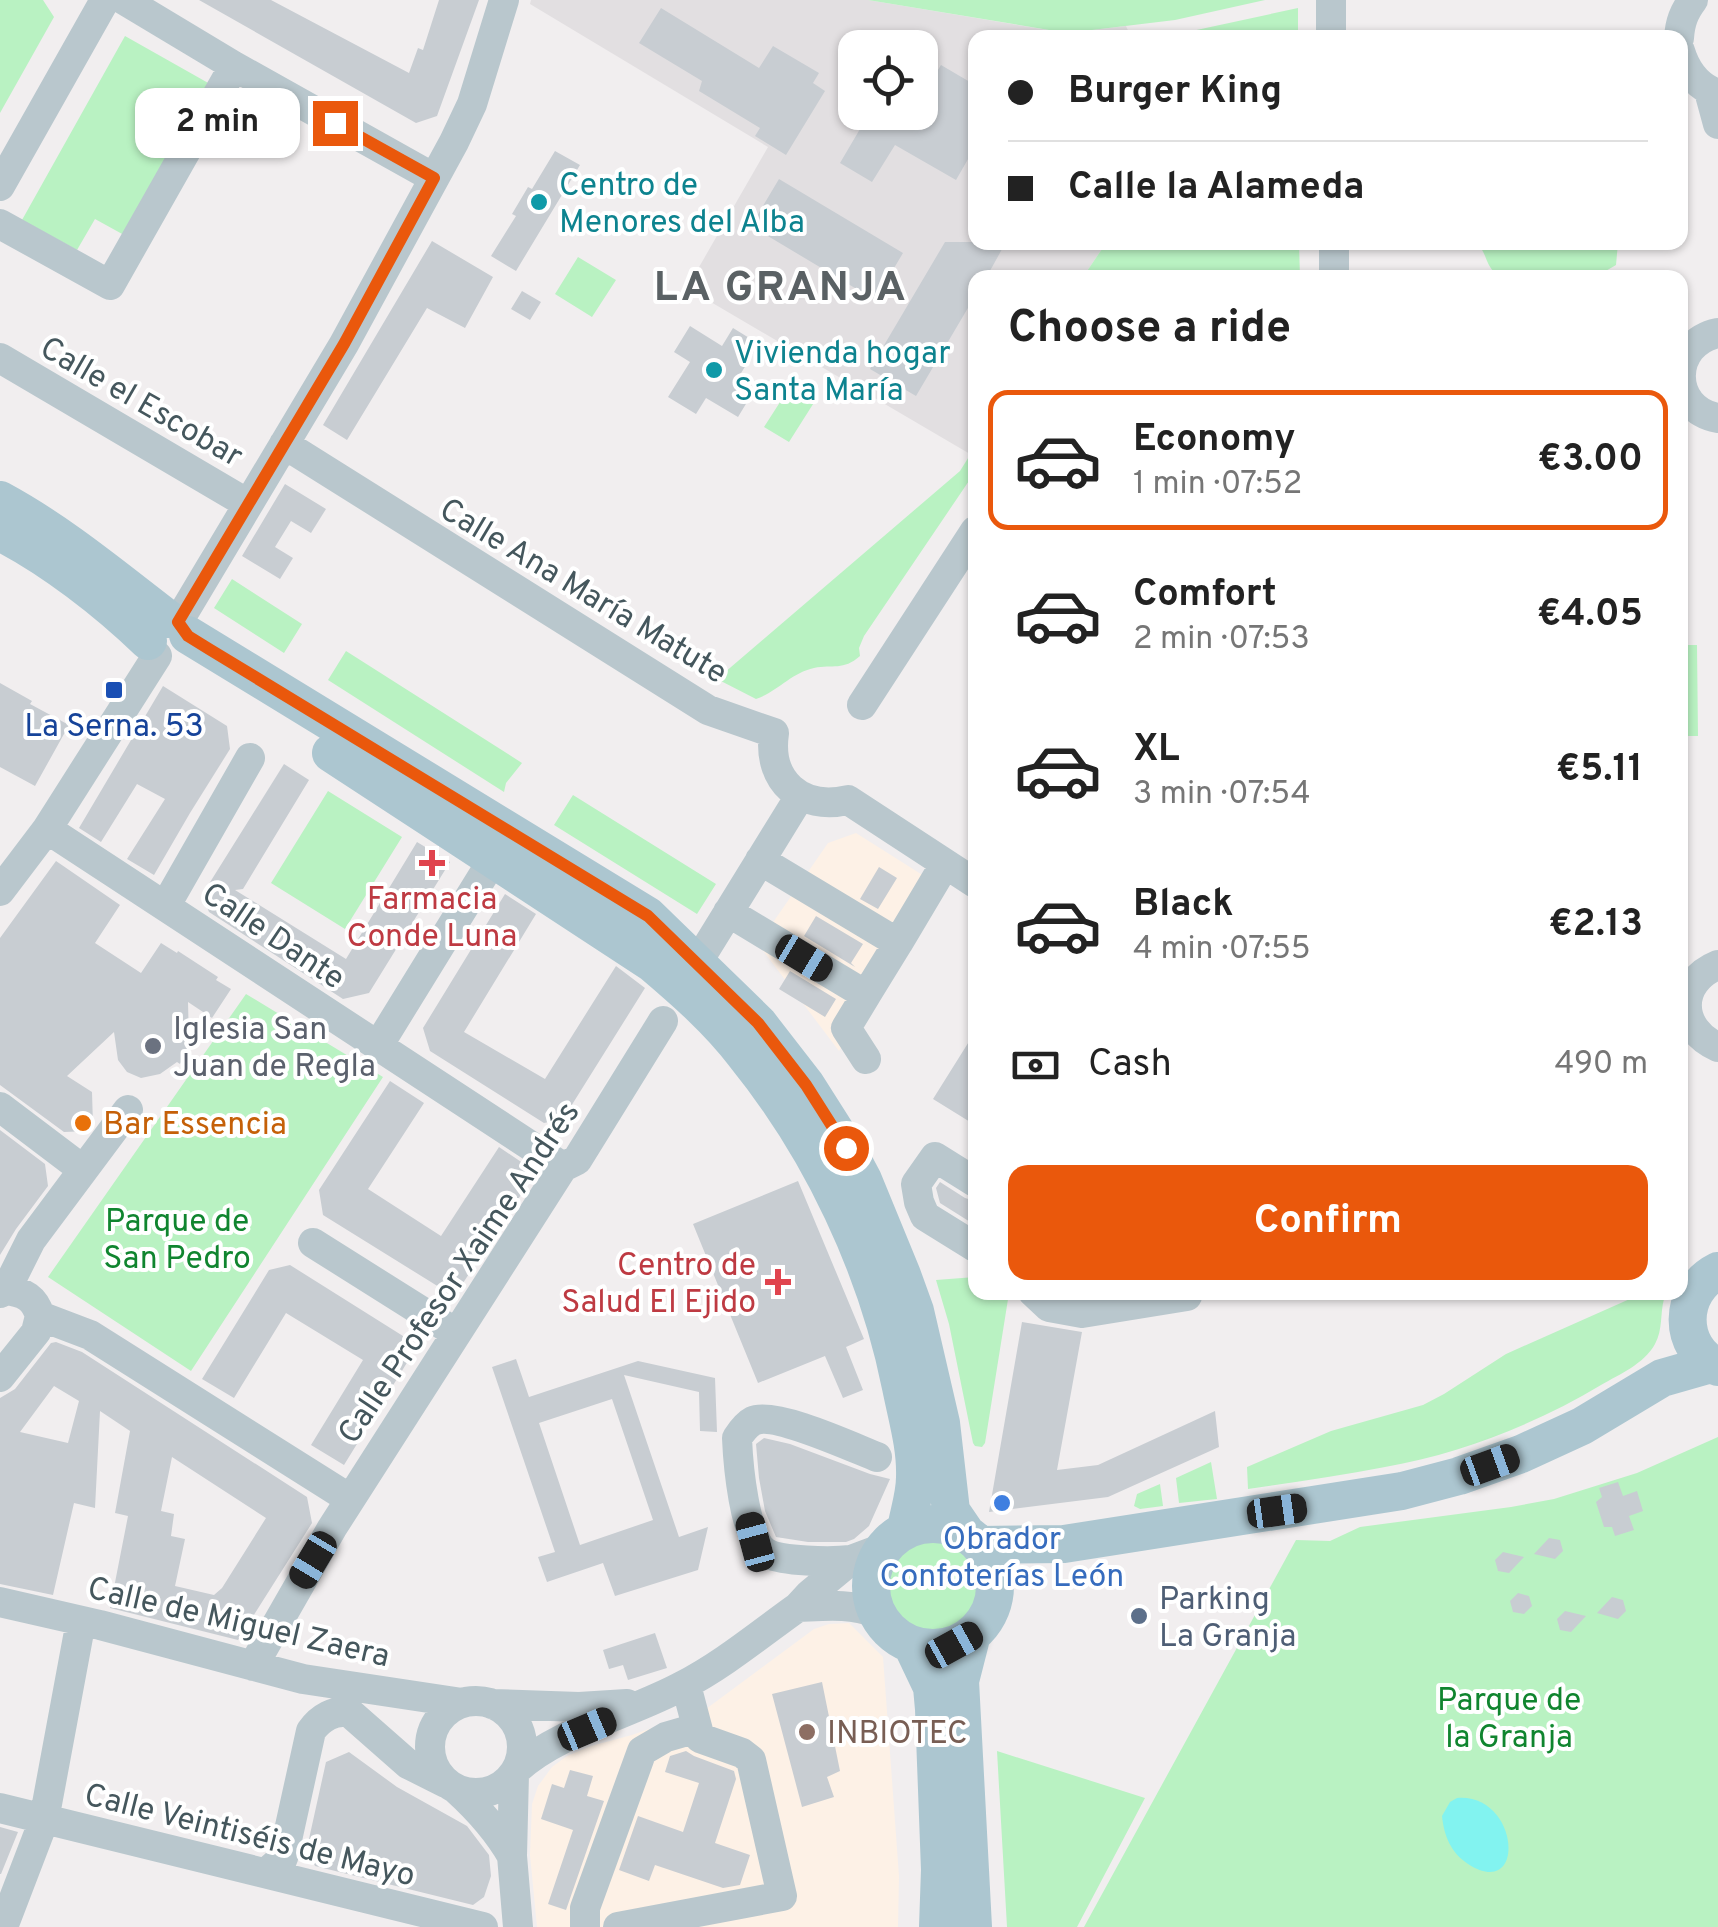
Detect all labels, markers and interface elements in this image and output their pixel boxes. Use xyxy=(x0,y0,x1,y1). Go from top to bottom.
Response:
map controls xyxy=(838,30,938,130)
button: locate xyxy=(838,30,938,130)
text: Burger King xyxy=(1068,68,1282,117)
callout: 2 min xyxy=(135,88,300,158)
route end xyxy=(313,101,358,146)
text: 2 min xyxy=(176,103,259,143)
text: Calle la Alameda xyxy=(1068,164,1365,213)
place label: Centro de Menores del Alba xyxy=(559,167,805,244)
marker: Centro de Menores del Alba xyxy=(528,191,550,213)
district label: LA GRANJA xyxy=(654,263,908,316)
text: Choose a ride xyxy=(1008,301,1291,358)
street label: Calle el Escobar xyxy=(32,329,249,478)
place label: Vivienda hogar Santa María xyxy=(734,335,951,412)
marker: Vivienda hogar Santa María xyxy=(703,359,725,381)
icon: car xyxy=(1013,415,1103,505)
text: Economy xyxy=(1133,416,1295,465)
text: €3.00 xyxy=(1538,436,1643,485)
text: 1 min · 07:52 xyxy=(1133,465,1302,505)
street label: Calle Ana María Matute xyxy=(431,491,733,694)
icon: car xyxy=(1013,570,1103,660)
text: Comfort xyxy=(1133,571,1277,620)
text: €4.05 xyxy=(1537,591,1643,640)
text: 2 min · 07:53 xyxy=(1133,620,1310,660)
marker: La Serna. 53 xyxy=(103,679,125,701)
place label: La Serna. 53 xyxy=(24,708,204,748)
icon: car xyxy=(1013,725,1103,815)
text: XL xyxy=(1133,726,1180,775)
text: €5.11 xyxy=(1556,746,1643,795)
text: 3 min · 07:54 xyxy=(1133,775,1311,815)
marker: Farmacia Conde Luna xyxy=(421,852,443,874)
street label: Calle Dante xyxy=(193,875,352,1000)
icon: car xyxy=(1013,880,1103,970)
place label: Farmacia Conde Luna xyxy=(347,881,517,958)
text: Black xyxy=(1133,881,1233,930)
text: €2.13 xyxy=(1548,901,1643,950)
car xyxy=(771,930,837,986)
text: 4 min · 07:55 xyxy=(1133,930,1311,970)
place label: Iglesia San Juan de Regla xyxy=(173,1011,376,1088)
marker: Iglesia San Juan de Regla xyxy=(142,1035,164,1057)
icon: cash xyxy=(1008,1038,1063,1093)
text: Cash xyxy=(1088,1041,1172,1090)
text: 490 m xyxy=(1555,1045,1648,1085)
street label: Calle Profesor Xaime Andrés xyxy=(331,1095,590,1453)
place label: Bar Essencia xyxy=(103,1106,287,1146)
marker: Bar Essencia xyxy=(72,1112,94,1134)
route start xyxy=(824,1126,869,1171)
button: Confirm xyxy=(1008,1165,1648,1280)
park label: Parque de San Pedro xyxy=(103,1203,251,1280)
place label: Centro de Salud El Ejido xyxy=(561,1247,756,1324)
marker: Centro de Salud El Ejido xyxy=(765,1269,791,1295)
car xyxy=(1457,1441,1523,1489)
marker: Obrador Confoterías León xyxy=(991,1492,1013,1514)
car xyxy=(1245,1492,1309,1530)
car xyxy=(733,1509,777,1575)
place label: Obrador Confoterías León xyxy=(880,1521,1124,1598)
car xyxy=(285,1527,341,1593)
street label: Calle de Miguel Zaera xyxy=(83,1570,393,1678)
place label: Parking La Granja xyxy=(1159,1581,1296,1658)
marker: Parking La Granja xyxy=(1128,1605,1150,1627)
car xyxy=(920,1617,988,1673)
park label: Parque de la Granja xyxy=(1437,1682,1581,1759)
car xyxy=(554,1703,620,1755)
place label: INBIOTEC xyxy=(827,1715,968,1755)
marker: INBIOTEC xyxy=(796,1721,818,1743)
street label: Calle Veintiséis de Mayo xyxy=(80,1776,419,1897)

